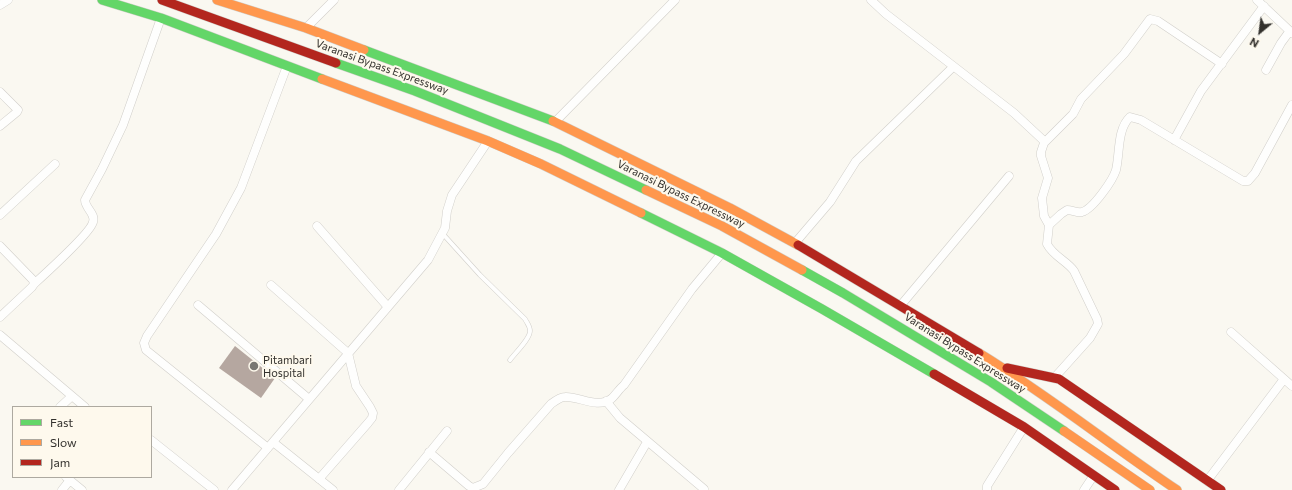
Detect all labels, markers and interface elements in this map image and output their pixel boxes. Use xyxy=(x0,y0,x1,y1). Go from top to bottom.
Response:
north arrow xyxy=(1240,12,1280,52)
text: N xyxy=(1247,35,1261,51)
street label: Varanasi Bypass Expressway xyxy=(314,37,450,97)
street label: Varanasi Bypass Expressway xyxy=(615,157,747,231)
street label: Varanasi Bypass Expressway xyxy=(902,310,1028,396)
place label: Pitambari Hospital xyxy=(263,353,312,379)
marker: Pitambari Hospital xyxy=(248,360,260,372)
legend xyxy=(12,406,152,478)
text: Fast xyxy=(50,415,73,429)
text: Slow xyxy=(50,435,77,449)
text: Jam xyxy=(50,455,70,469)

